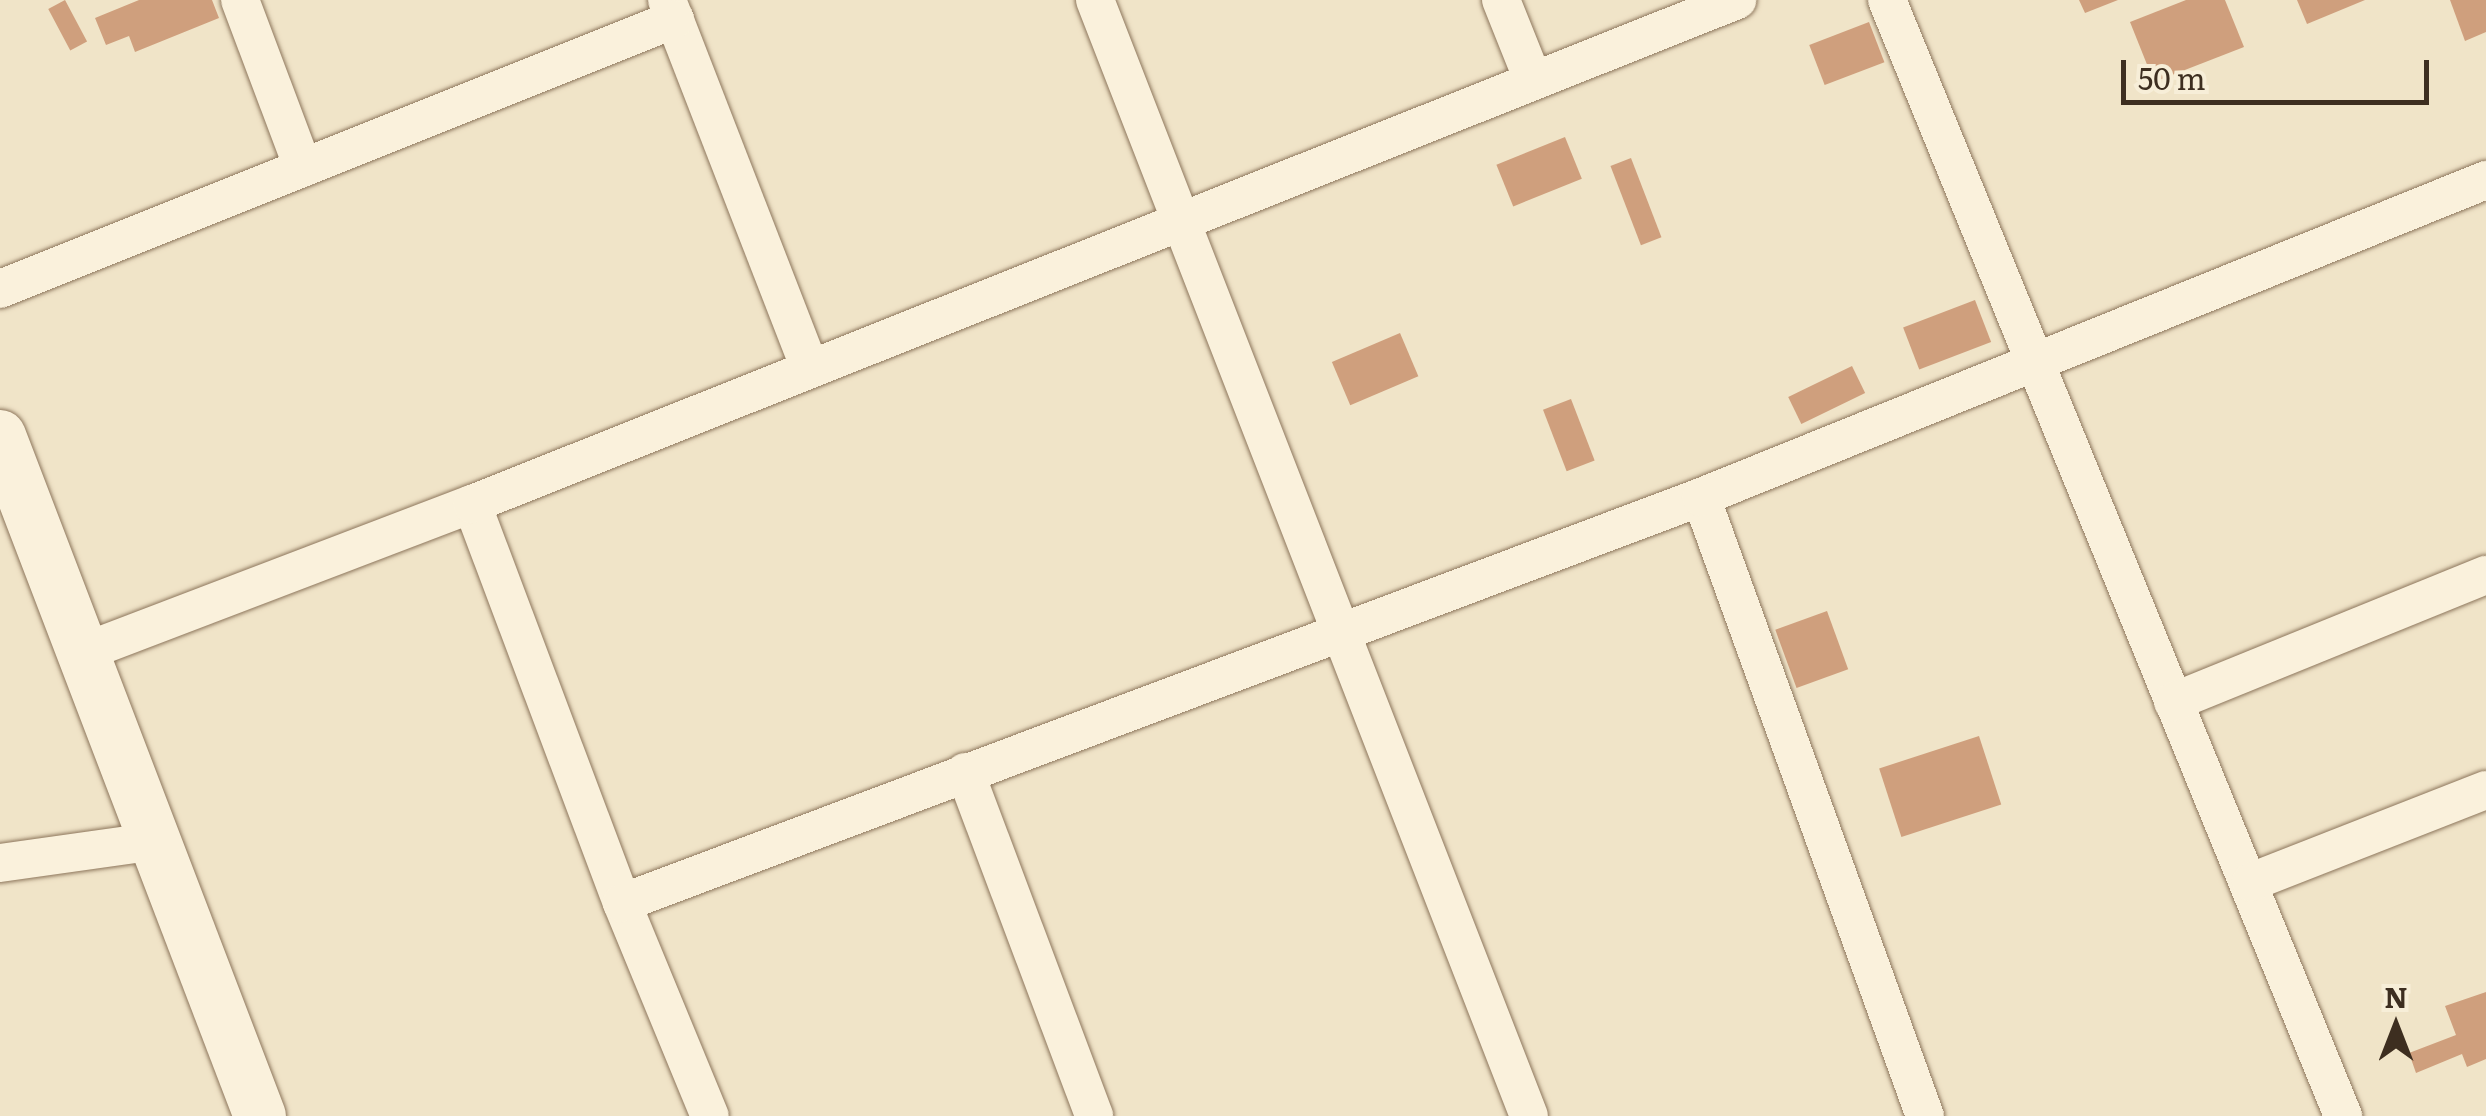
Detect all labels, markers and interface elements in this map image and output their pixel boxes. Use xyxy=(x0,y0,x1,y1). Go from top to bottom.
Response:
scale bar xyxy=(2126,40,2434,102)
text: 50 m xyxy=(2138,55,2206,99)
text: N xyxy=(2384,975,2408,1017)
north arrow xyxy=(2346,976,2446,1076)

